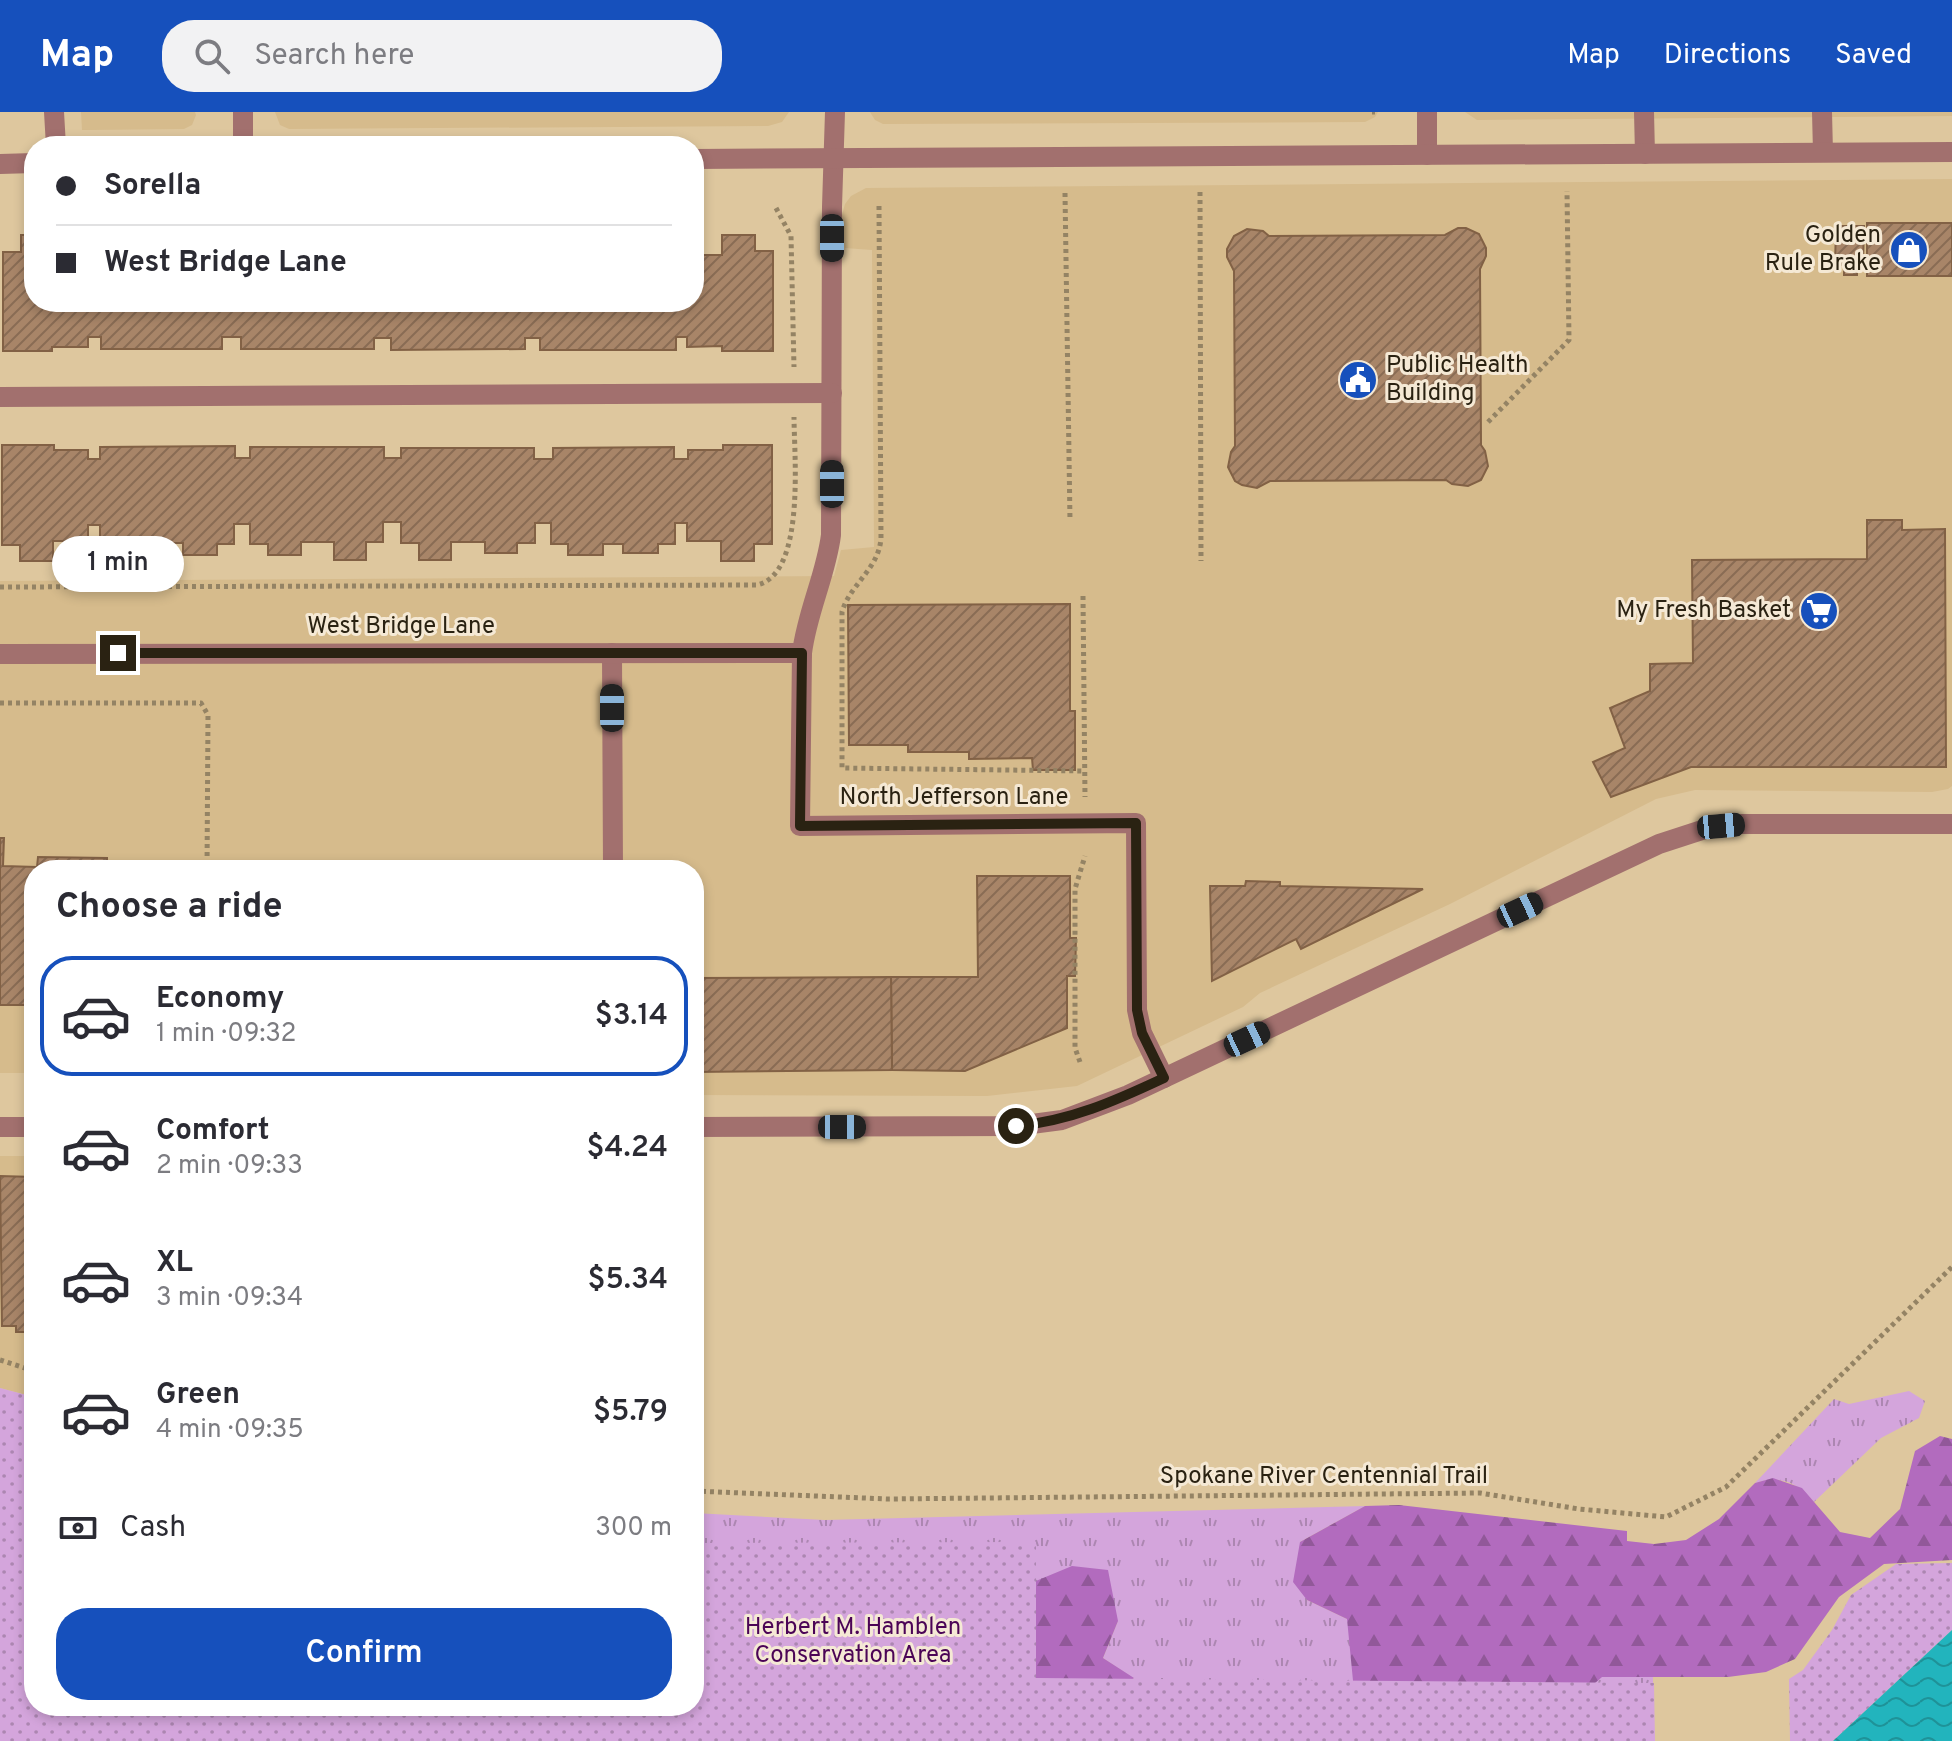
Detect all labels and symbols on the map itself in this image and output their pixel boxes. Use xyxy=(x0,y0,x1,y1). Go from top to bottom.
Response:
car xyxy=(820,214,844,262)
place label: Golden Rule Brake xyxy=(1765,221,1881,279)
shop icon: Golden Rule Brake xyxy=(1888,229,1930,271)
place label: Public Health Building xyxy=(1386,351,1528,409)
public building icon: Public Health Building xyxy=(1337,359,1379,401)
car xyxy=(820,460,844,508)
callout: 1 min xyxy=(52,537,184,593)
supermarket icon: My Fresh Basket xyxy=(1798,590,1840,632)
place label: My Fresh Basket xyxy=(1616,596,1791,626)
street label: West Bridge Lane xyxy=(307,612,495,642)
route end xyxy=(100,635,136,671)
car xyxy=(600,684,624,732)
street label: North Jefferson Lane xyxy=(840,783,1068,813)
car xyxy=(1696,812,1746,840)
car xyxy=(1493,889,1547,931)
car xyxy=(1220,1018,1274,1060)
route start xyxy=(998,1108,1034,1144)
car xyxy=(818,1115,866,1139)
street label: Spokane River Centennial Trail xyxy=(1160,1462,1488,1492)
park label: Herbert M. Hamblen Conservation Area xyxy=(745,1613,961,1671)

